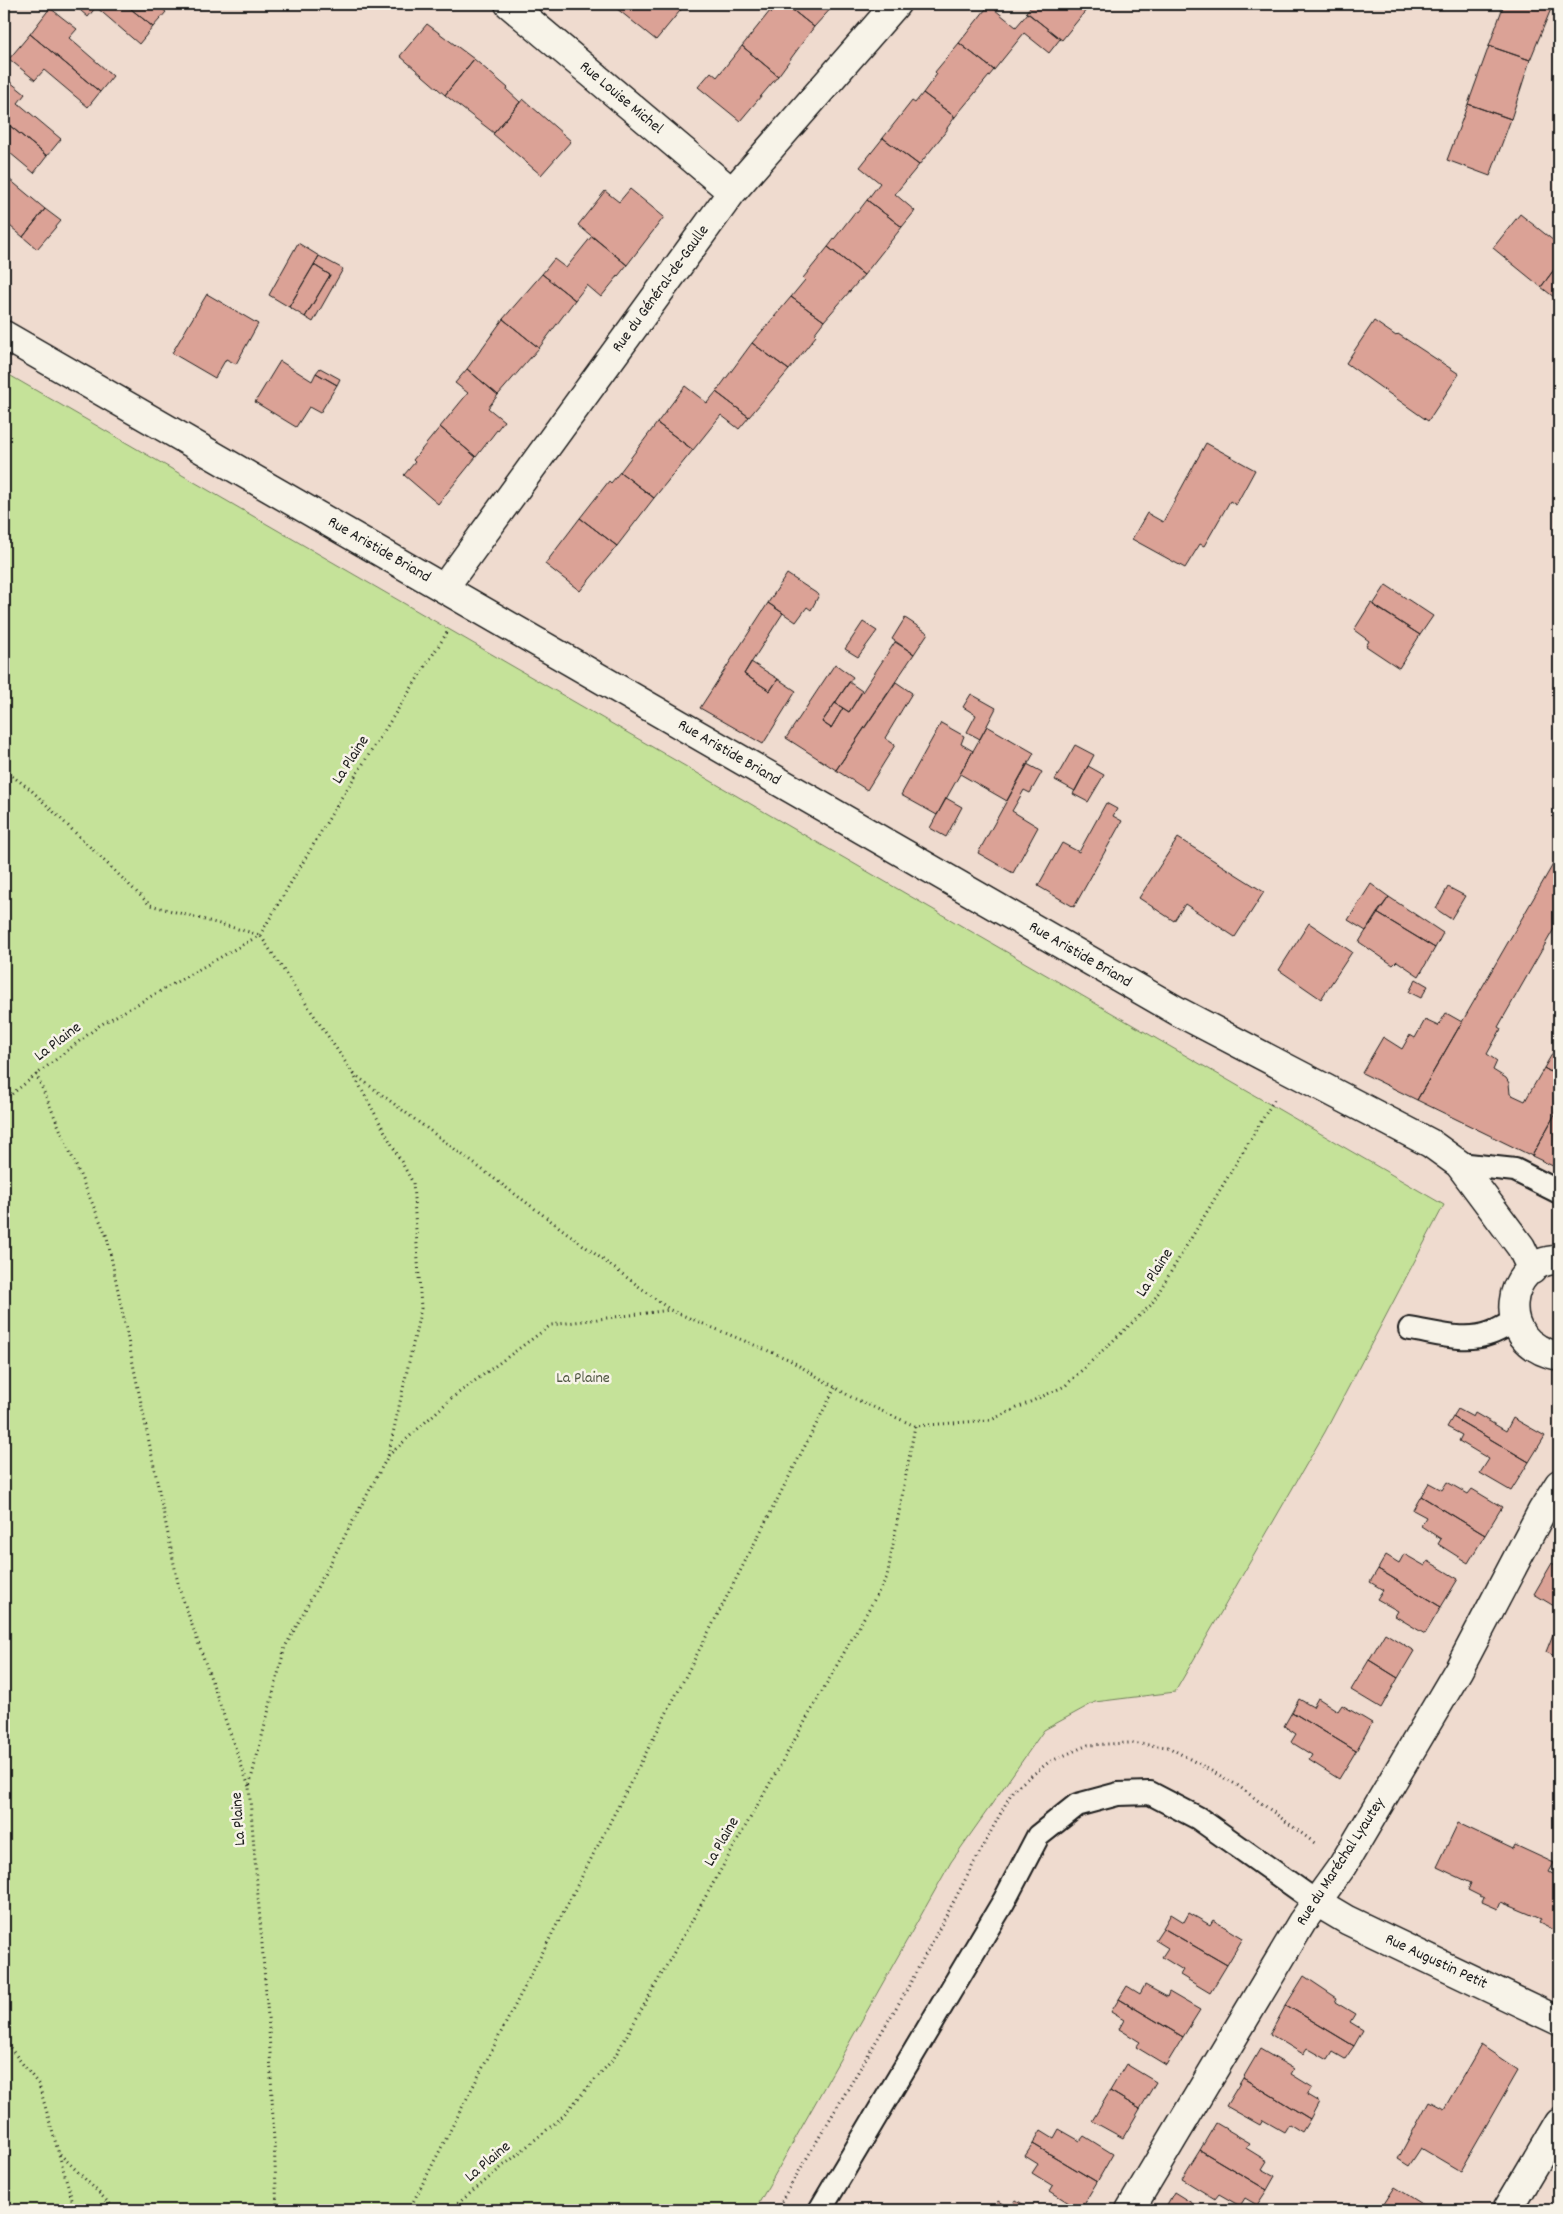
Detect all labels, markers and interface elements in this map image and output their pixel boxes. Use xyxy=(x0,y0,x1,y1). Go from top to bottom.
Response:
street label: Rue Louise Michel xyxy=(574,56,668,140)
street label: Rue du Général-de-Gaulle xyxy=(607,221,715,357)
street label: Rue Aristide Briand xyxy=(323,511,435,589)
street label: Rue Aristide Briand xyxy=(673,714,785,792)
street label: La Plaine xyxy=(327,731,375,789)
street label: Rue Aristide Briand xyxy=(1024,916,1136,994)
street label: La Plaine xyxy=(30,1017,86,1067)
street label: La Plaine xyxy=(1131,1244,1179,1302)
park label: La Plaine xyxy=(556,1367,610,1390)
street label: La Plaine xyxy=(226,1791,252,1847)
street label: Rue du Maréchal Lyautey xyxy=(1291,1793,1391,1931)
street label: La Plaine xyxy=(699,1813,745,1871)
street label: Rue Augustin Petit xyxy=(1381,1928,1491,1996)
street label: La Plaine xyxy=(460,2136,516,2188)

